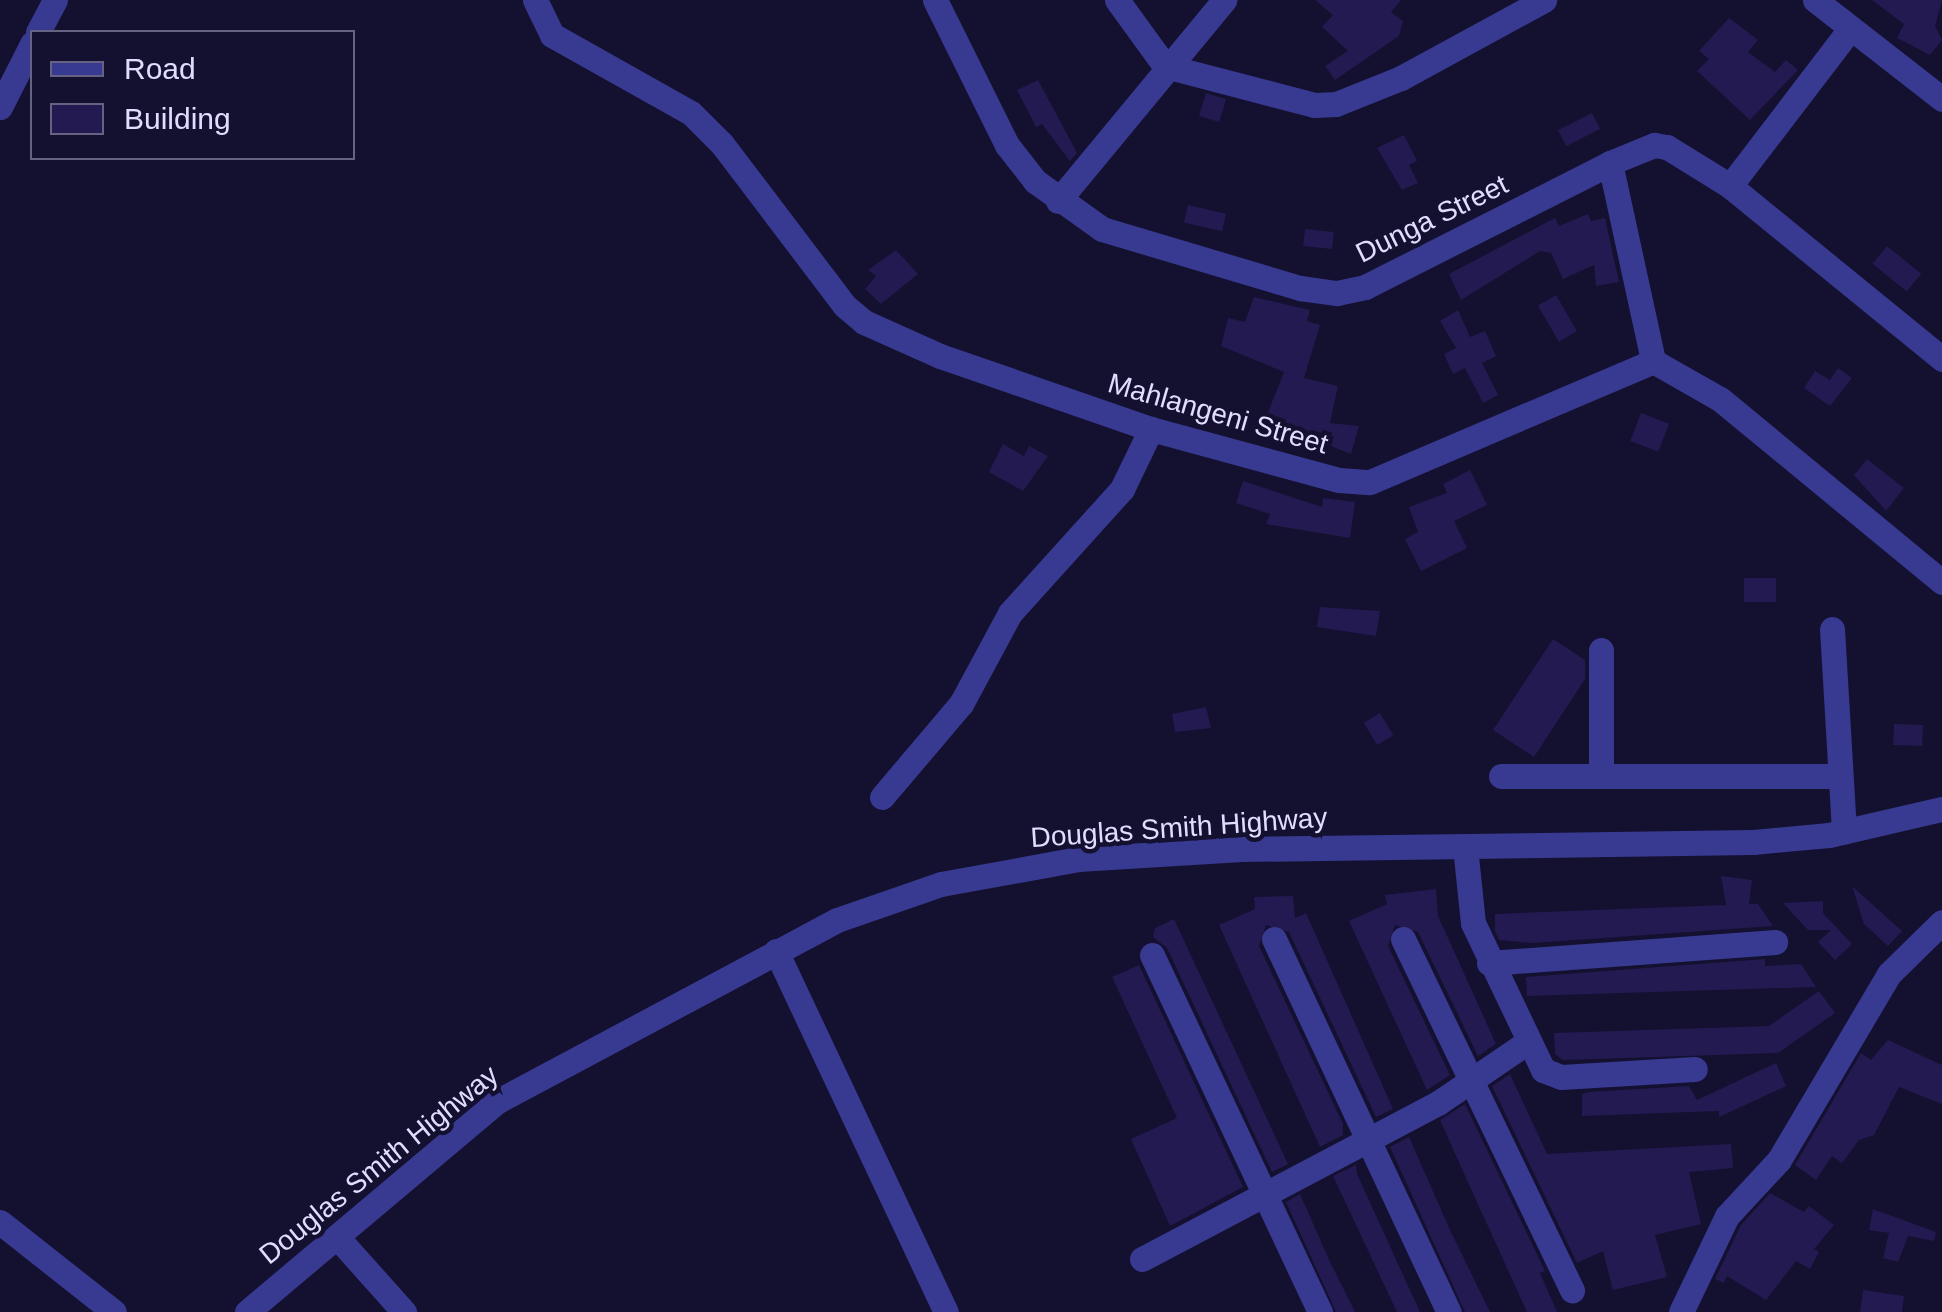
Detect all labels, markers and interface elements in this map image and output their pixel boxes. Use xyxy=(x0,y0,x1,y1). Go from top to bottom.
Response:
legend xyxy=(30,30,355,160)
text: Road xyxy=(124,52,196,85)
text: Building xyxy=(124,102,231,135)
street label: Dunga Street xyxy=(1350,168,1514,270)
street label: Mahlangeni Street xyxy=(1104,367,1332,461)
street label: Douglas Smith Highway xyxy=(1030,801,1328,855)
street label: Douglas Smith Highway xyxy=(253,1058,505,1272)

